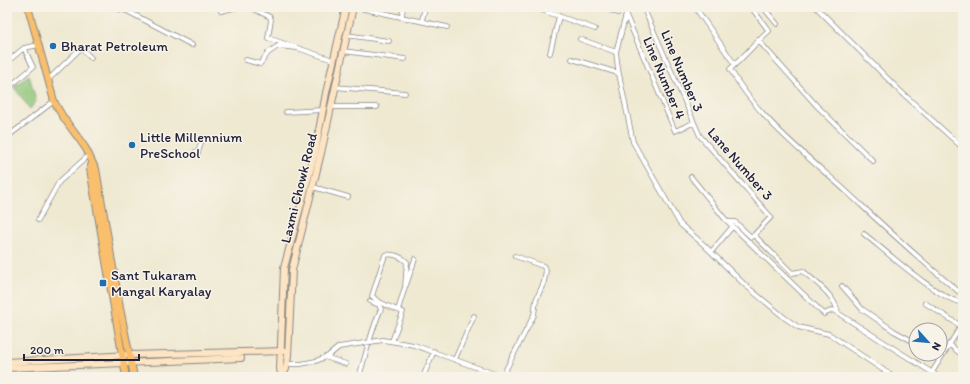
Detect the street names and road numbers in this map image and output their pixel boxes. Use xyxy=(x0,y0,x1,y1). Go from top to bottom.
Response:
street label: Line Number 3 xyxy=(657,28,707,115)
street label: Line Number 4 xyxy=(639,34,689,122)
street label: Lane Number 3 xyxy=(704,124,776,204)
street label: Laxmi Chowk Road xyxy=(277,131,321,245)

